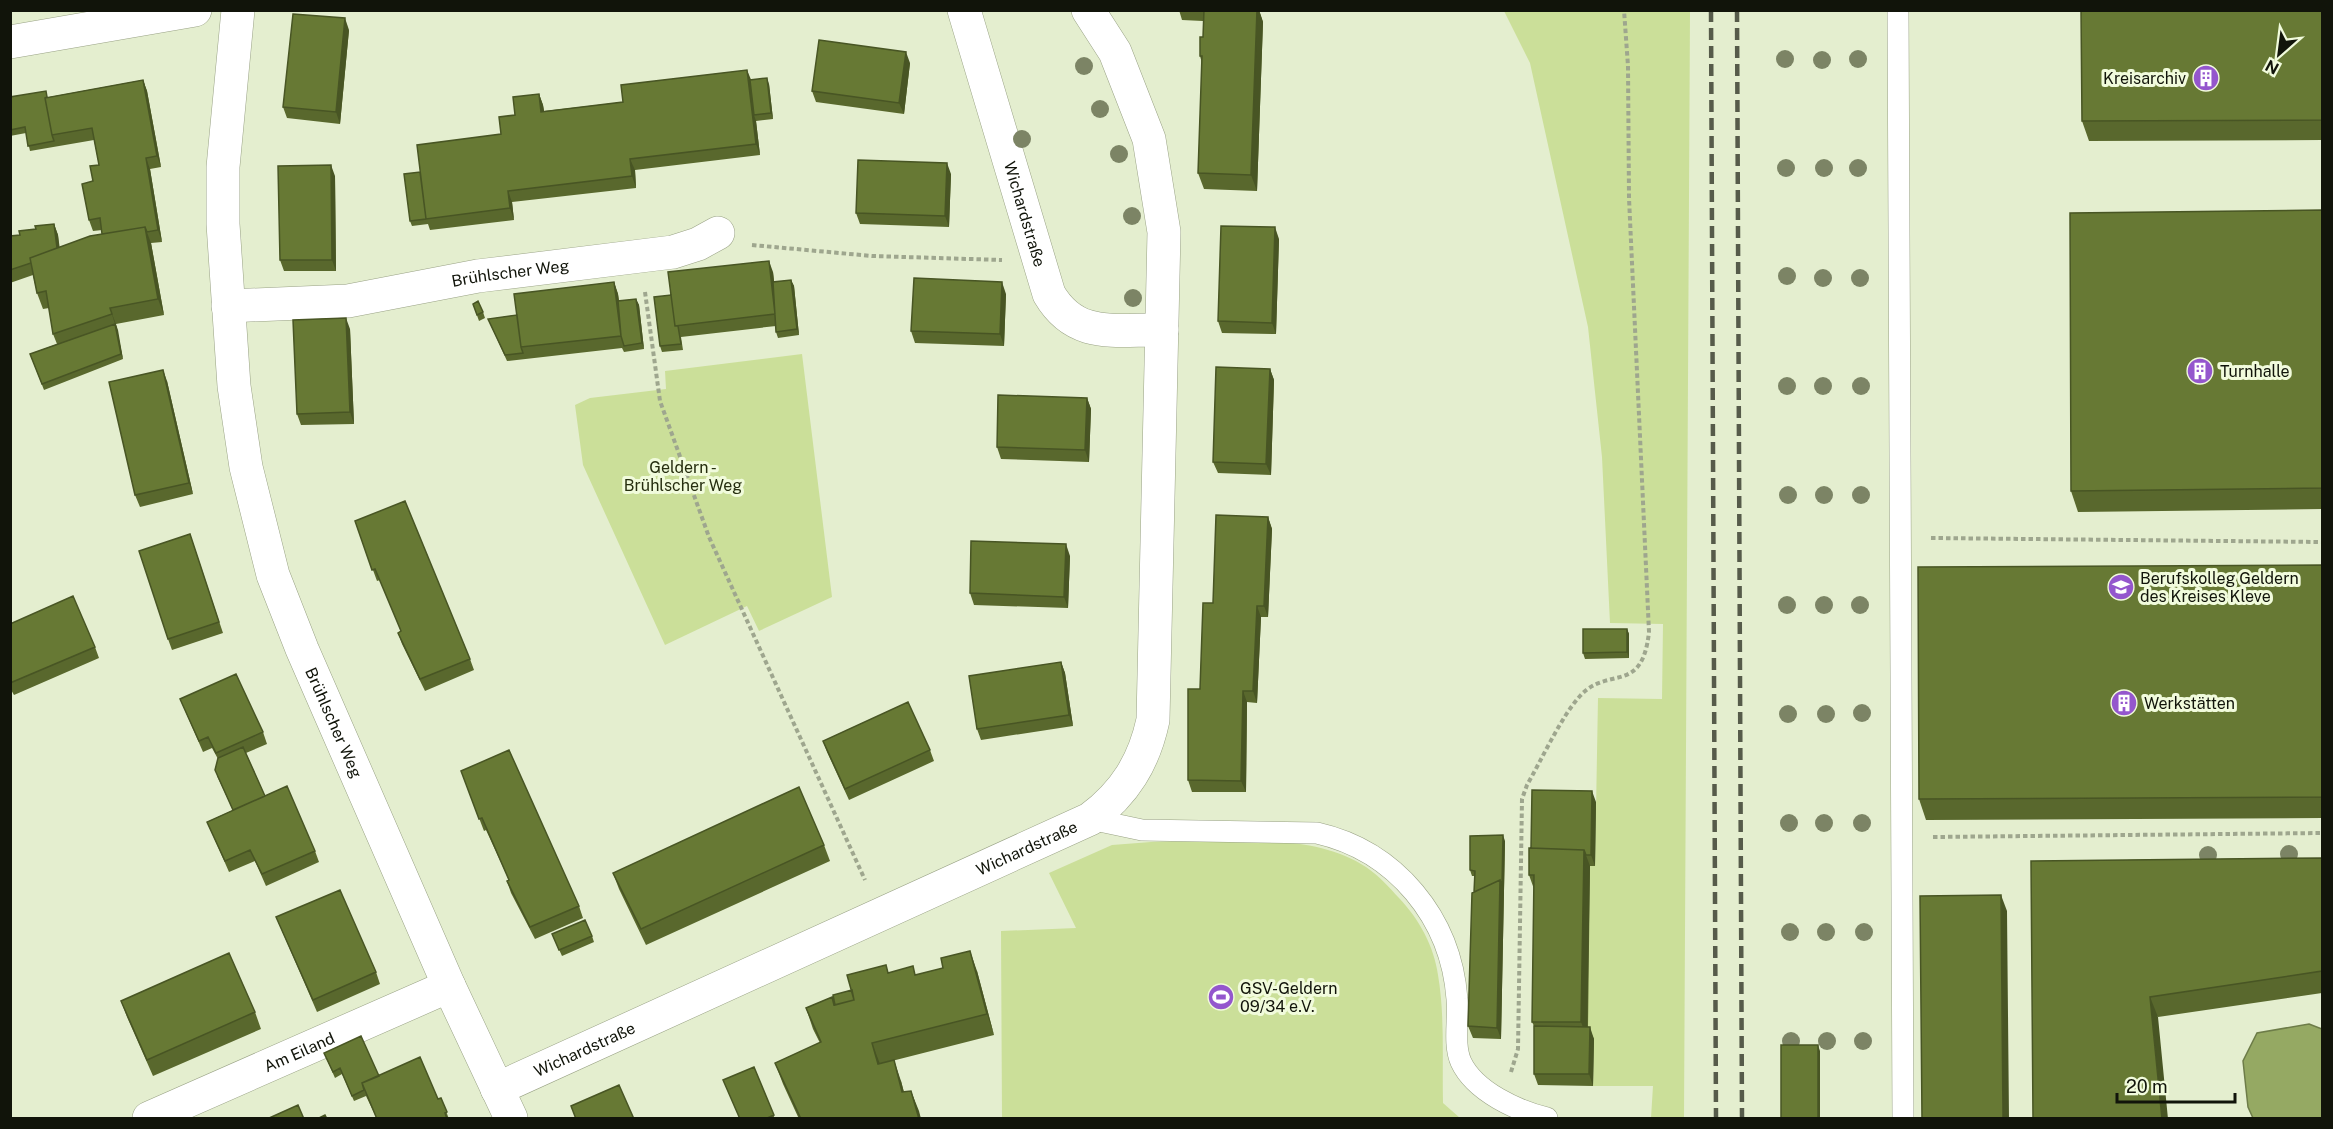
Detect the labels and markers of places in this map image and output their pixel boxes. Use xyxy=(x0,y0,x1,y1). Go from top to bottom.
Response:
building icon: Kreisarchiv xyxy=(2191,63,2221,93)
place label: Kreisarchiv xyxy=(2103,69,2186,88)
building icon: Turnhalle xyxy=(2185,356,2215,386)
place label: Turnhalle xyxy=(2220,362,2290,381)
place label: Berufskolleg Geldern des Kreises Kleve xyxy=(2140,569,2299,606)
school or university icon: Berufskolleg Geldern des Kreises Kleve xyxy=(2106,572,2136,602)
building icon: Werkstätten xyxy=(2109,688,2139,718)
place label: Werkstätten xyxy=(2144,694,2235,713)
place label: GSV-Geldern 09/34 e.V. xyxy=(1240,979,1337,1016)
sports icon: GSV-Geldern 09/34 e.V. xyxy=(1206,982,1236,1012)

